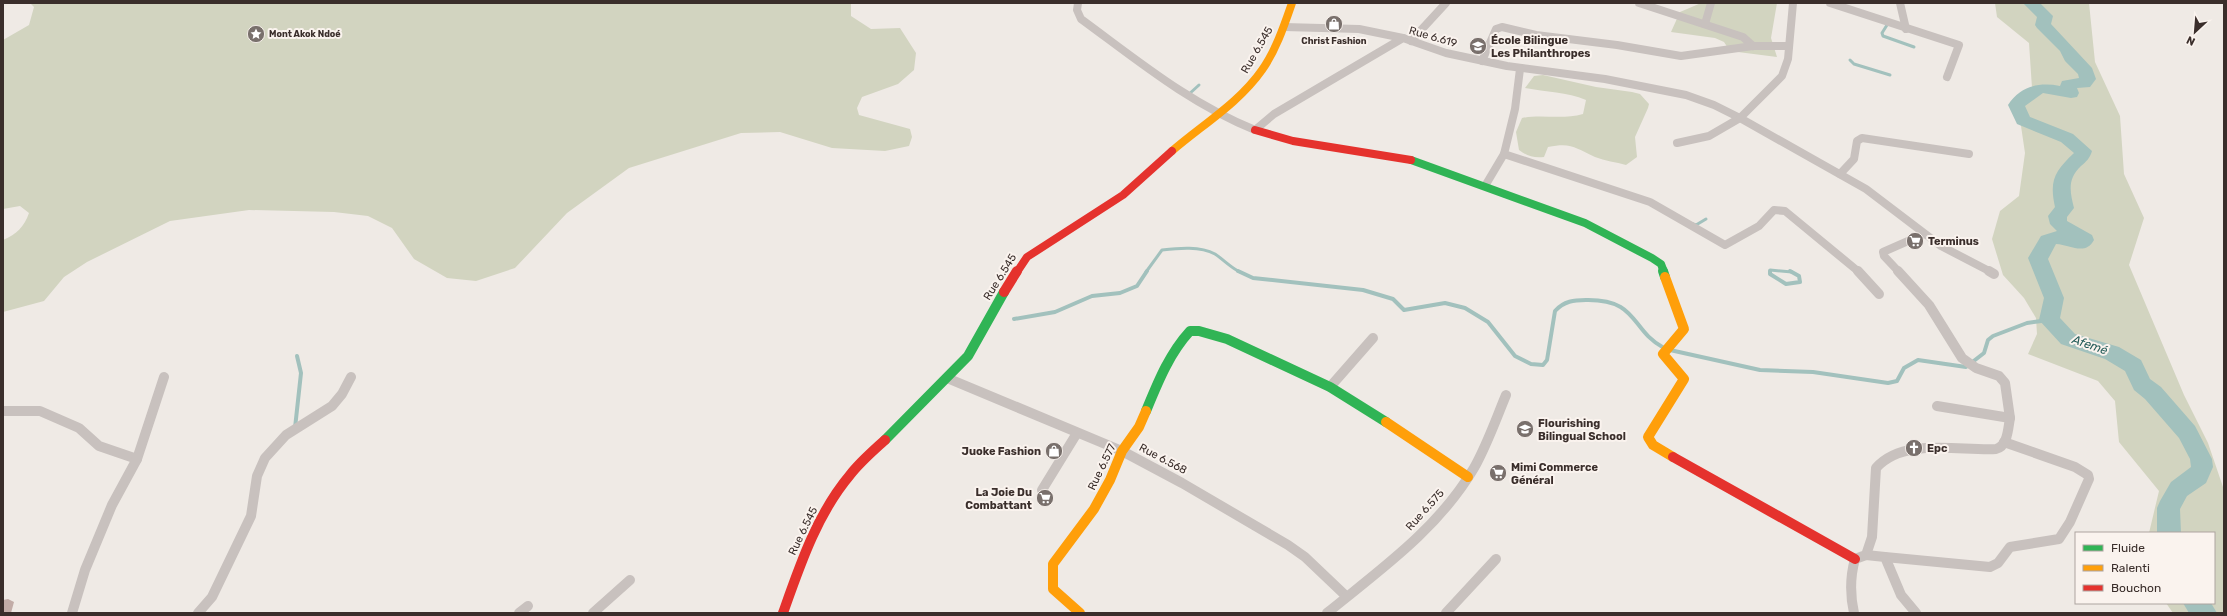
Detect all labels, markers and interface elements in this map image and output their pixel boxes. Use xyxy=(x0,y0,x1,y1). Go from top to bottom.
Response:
north arrow xyxy=(2175,12,2215,52)
shop icon: Christ Fashion xyxy=(1324,14,1344,34)
place icon: Mont Akok Ndoé xyxy=(246,24,266,44)
street label: Rue 6.545 xyxy=(1238,24,1276,76)
street label: Rue 6.619 xyxy=(1407,24,1459,50)
place label: Mont Akok Ndoé xyxy=(269,29,341,39)
text: N xyxy=(2184,33,2197,48)
place label: École Bilingue Les Philanthropes xyxy=(1491,34,1590,60)
place label: Christ Fashion xyxy=(1301,36,1367,46)
school or university icon: École Bilingue Les Philanthropes xyxy=(1468,36,1488,56)
supermarket icon: Terminus xyxy=(1905,231,1925,251)
place label: Terminus xyxy=(1928,235,1979,248)
street label: Rue 6.545 xyxy=(981,251,1020,302)
water label: Afemé xyxy=(2070,332,2110,358)
place label: Flourishing Bilingual School xyxy=(1538,417,1626,443)
school or university icon: Flourishing Bilingual School xyxy=(1515,419,1535,439)
church icon: Epc xyxy=(1904,438,1924,458)
shop icon: Juoke Fashion xyxy=(1044,441,1064,461)
street label: Rue 6.577 xyxy=(1085,441,1119,492)
street label: Rue 6.568 xyxy=(1137,441,1189,477)
place label: Epc xyxy=(1927,442,1948,455)
place label: Juoke Fashion xyxy=(962,445,1041,458)
place label: Mimi Commerce Général xyxy=(1511,461,1598,487)
supermarket icon: Mimi Commerce Général xyxy=(1488,463,1508,483)
place label: La Joie Du Combattant xyxy=(965,486,1032,512)
street label: Rue 6.575 xyxy=(1403,486,1447,533)
supermarket icon: La Joie Du Combattant xyxy=(1035,488,1055,508)
street label: Rue 6.545 xyxy=(786,504,820,557)
legend xyxy=(2075,532,2215,604)
text: Fluide xyxy=(2111,541,2145,555)
text: Ralenti xyxy=(2111,561,2150,575)
text: Bouchon xyxy=(2111,581,2161,595)

